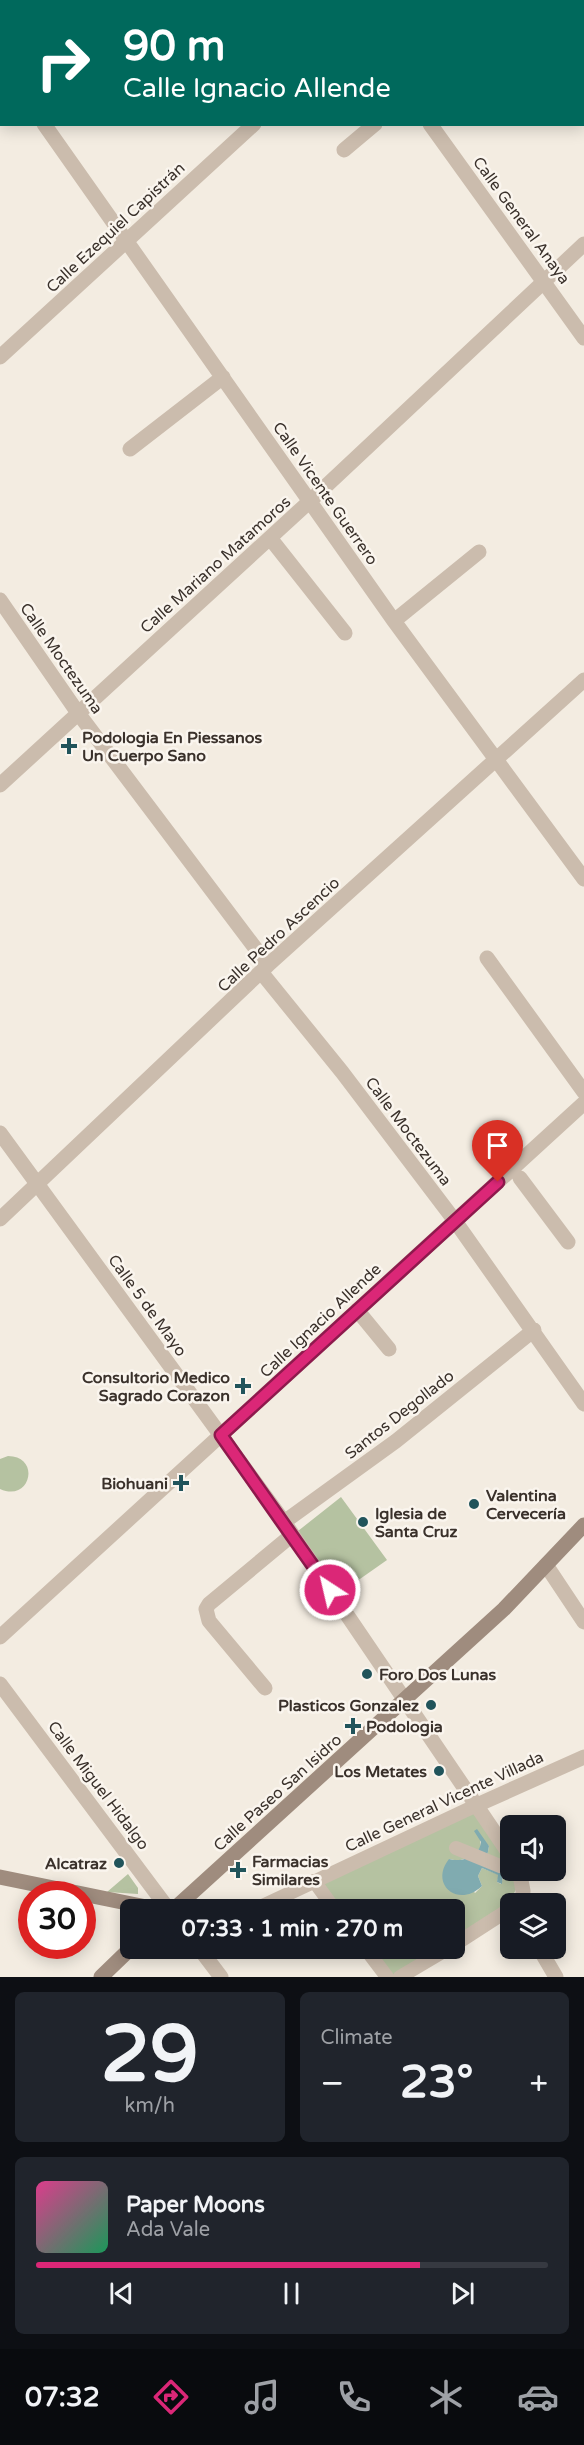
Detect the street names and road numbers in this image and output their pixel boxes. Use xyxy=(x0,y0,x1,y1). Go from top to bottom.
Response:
street label: Calle General Anaya xyxy=(468,153,574,288)
street label: Calle Ezequiel Capistrán xyxy=(42,158,189,297)
street label: Calle Vicente Guerrero xyxy=(268,418,382,569)
street label: Calle Mariano Matamoros xyxy=(136,492,295,638)
street label: Calle Moctezuma xyxy=(15,599,107,718)
street label: Calle Pedro Ascencio xyxy=(213,873,344,997)
street label: Calle Moctezuma xyxy=(361,1073,456,1190)
street label: Calle 5 de Mayo xyxy=(103,1251,191,1361)
street label: Calle Ignacio Allende xyxy=(256,1259,386,1382)
street label: Santos Degollado xyxy=(341,1366,458,1464)
street label: Calle Miguel Hidalgo xyxy=(43,1717,153,1854)
street label: Calle Paseo San Isidro xyxy=(209,1730,346,1856)
street label: Calle General Vicente Villada xyxy=(342,1747,547,1857)

